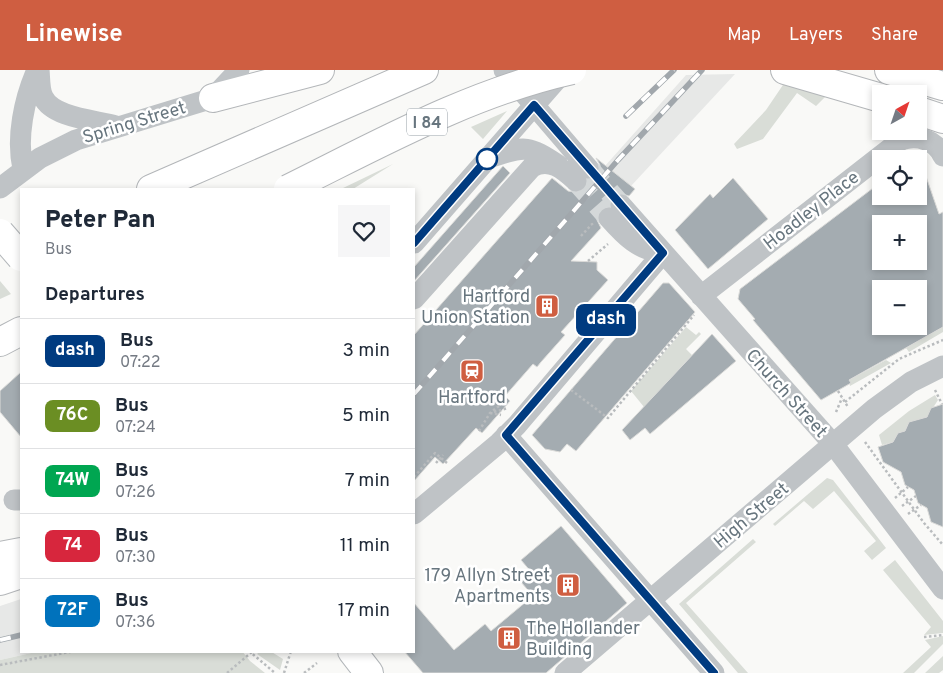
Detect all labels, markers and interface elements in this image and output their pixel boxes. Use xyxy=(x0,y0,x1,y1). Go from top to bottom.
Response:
text: Linewise xyxy=(25,20,123,50)
text: Map xyxy=(727,24,761,47)
text: Layers xyxy=(789,24,843,47)
text: Share xyxy=(871,24,918,47)
north arrow xyxy=(872,85,928,140)
map controls xyxy=(872,85,927,335)
street label: Spring Street xyxy=(80,97,189,150)
road number: I 84 xyxy=(407,108,447,136)
unlabelled marker xyxy=(476,148,498,170)
button: locate xyxy=(872,150,927,205)
street label: Hoadley Place xyxy=(759,167,864,256)
button: heart xyxy=(338,205,390,257)
text: Peter Pan xyxy=(45,206,156,236)
button: + xyxy=(872,215,927,270)
text: Bus xyxy=(45,240,72,260)
button: − xyxy=(872,280,927,335)
text: Departures xyxy=(45,283,145,307)
place label: Hartford Union Station xyxy=(421,286,530,330)
building icon: Hartford Union Station xyxy=(534,293,560,319)
line badge: dash xyxy=(571,304,641,336)
text: dash xyxy=(586,308,626,331)
text: Bus xyxy=(120,329,154,353)
text: dash xyxy=(55,339,95,362)
text: 3 min xyxy=(342,339,390,363)
street label: Church Street xyxy=(740,345,832,443)
text: 07:22 xyxy=(120,353,161,373)
station icon: Hartford xyxy=(459,358,485,384)
place label: Hartford xyxy=(438,387,506,410)
text: Bus xyxy=(115,394,149,418)
text: 76C xyxy=(57,404,88,427)
text: 5 min xyxy=(342,404,390,428)
text: 07:24 xyxy=(115,418,156,438)
text: Bus xyxy=(115,459,149,483)
text: 74W xyxy=(55,469,90,492)
text: 7 min xyxy=(345,469,390,493)
street label: High Street xyxy=(710,478,794,554)
text: 07:26 xyxy=(115,483,155,503)
text: Bus xyxy=(115,524,149,548)
text: 74 xyxy=(63,534,82,557)
text: 11 min xyxy=(340,534,390,558)
text: 07:30 xyxy=(115,548,156,568)
place label: 179 Allyn Street Apartments xyxy=(424,565,550,609)
building icon: 179 Allyn Street Apartments xyxy=(555,572,581,598)
text: Bus xyxy=(115,589,149,613)
text: 72F xyxy=(57,599,88,622)
text: 17 min xyxy=(338,599,390,623)
text: 07:36 xyxy=(115,613,155,633)
place label: The Hollander Building xyxy=(526,618,640,662)
building icon: The Hollander Building xyxy=(496,625,522,651)

